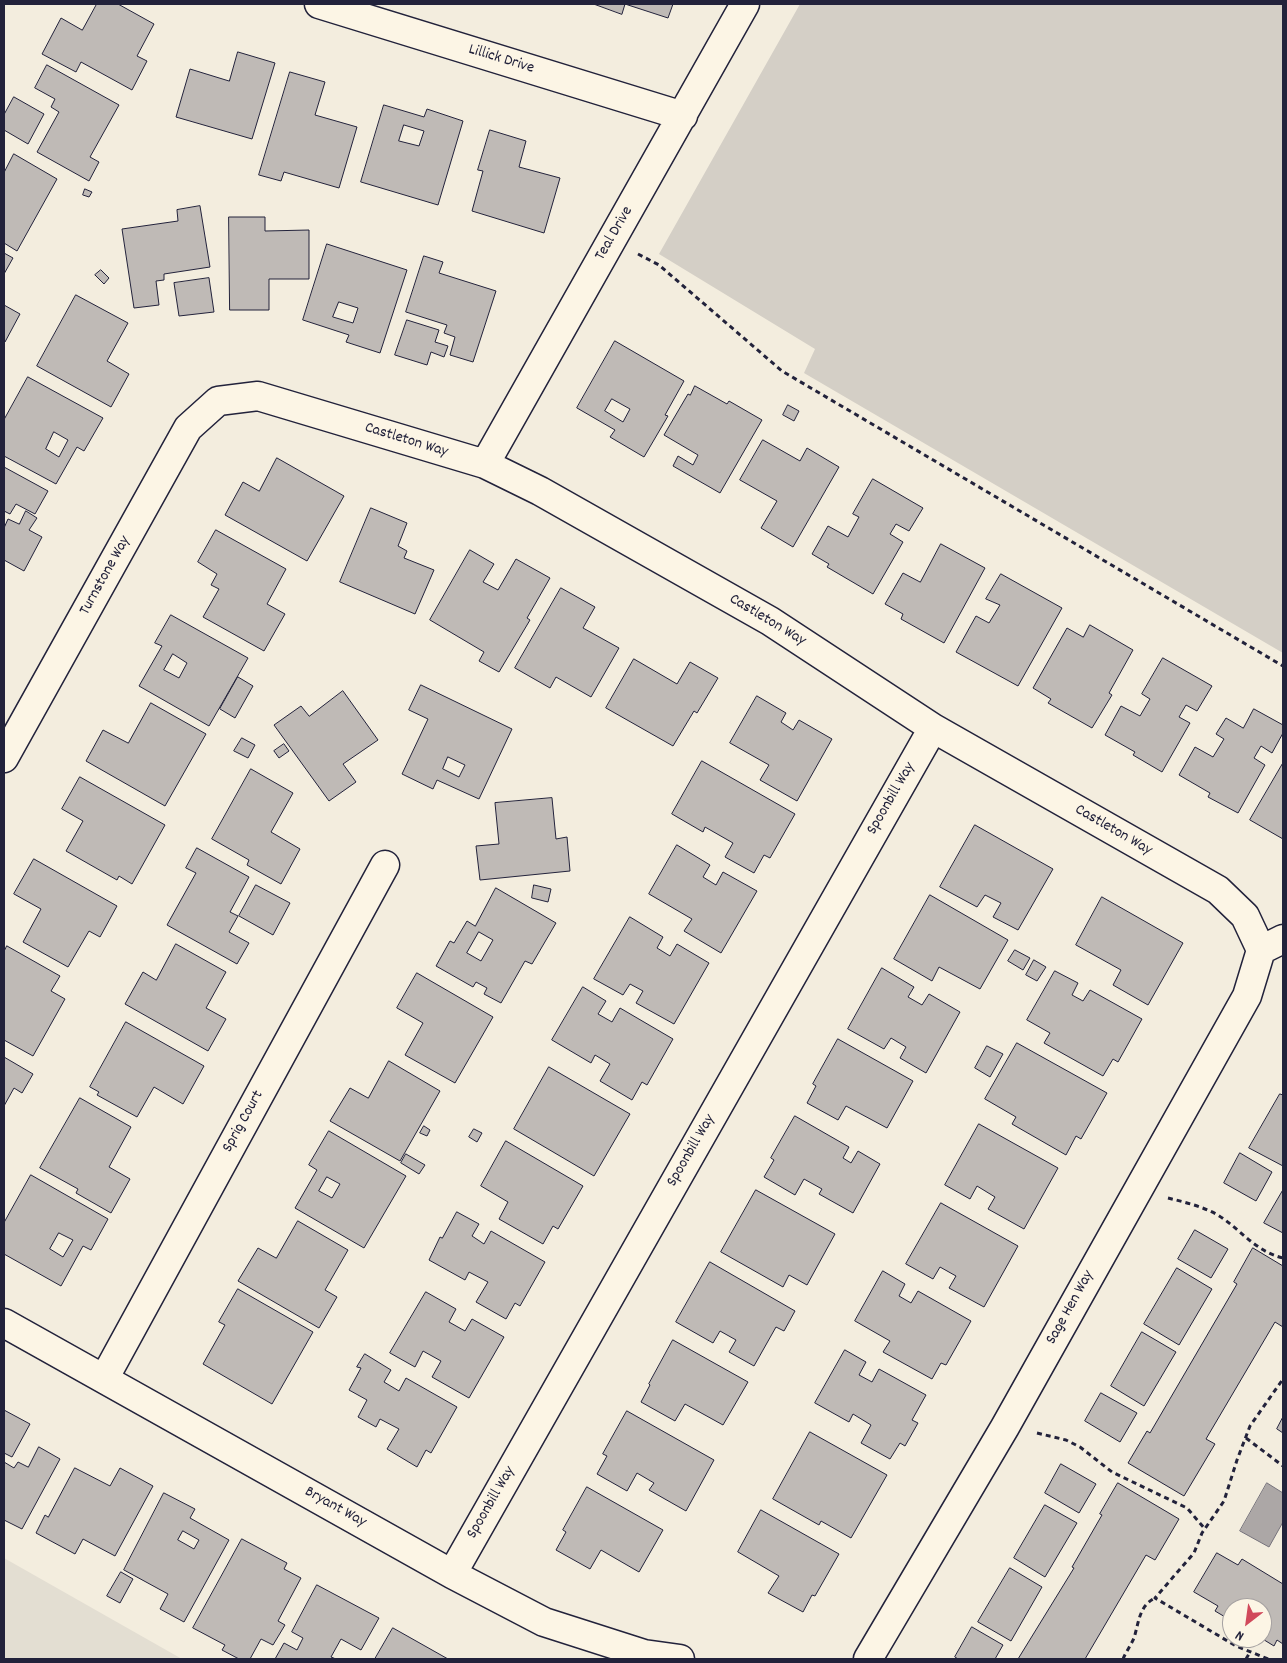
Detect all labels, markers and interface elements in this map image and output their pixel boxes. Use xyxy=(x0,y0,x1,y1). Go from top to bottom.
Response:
street label: Lillick Drive xyxy=(466,41,536,79)
street label: Teal Drive xyxy=(592,204,638,264)
street label: Castleton Way xyxy=(362,419,450,463)
street label: Turnstone Way xyxy=(76,533,136,619)
street label: Castleton Way xyxy=(725,591,809,651)
street label: Spoonbill Way xyxy=(864,759,920,839)
street label: Castleton Way xyxy=(1071,801,1155,861)
street label: Sprig Court xyxy=(219,1088,269,1156)
street label: Spoonbill Way xyxy=(664,1111,720,1191)
street label: Sage Hen Way xyxy=(1043,1268,1099,1348)
street label: Spoonbill Way xyxy=(464,1463,520,1543)
street label: Bryant Way xyxy=(301,1483,369,1533)
north arrow xyxy=(1222,1598,1272,1648)
text: N xyxy=(1232,1625,1248,1646)

